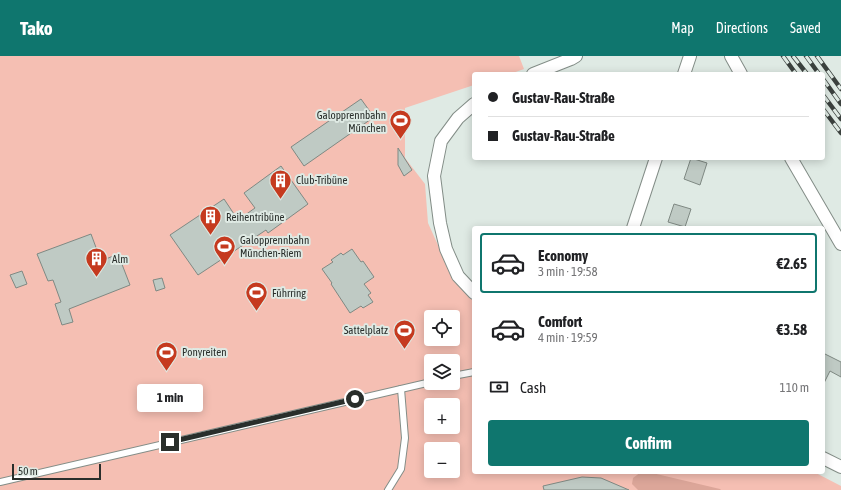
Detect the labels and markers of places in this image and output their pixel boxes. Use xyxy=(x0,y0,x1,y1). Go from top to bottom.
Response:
sports icon: Galopprennbahn Műnchen xyxy=(388,108,414,141)
place label: Galopprennbahn Műnchen xyxy=(317,109,386,134)
building icon: Club-Tribüne xyxy=(267,167,293,200)
place label: Club-Tribüne xyxy=(296,174,347,186)
building icon: Reihentribüne xyxy=(198,204,224,237)
place label: Reihentribüne xyxy=(226,211,285,223)
sports icon: Galopprennbahn München-Riem xyxy=(211,233,237,266)
place label: Galopprennbahn München-Riem xyxy=(240,234,309,259)
building icon: Alm xyxy=(84,246,110,279)
place label: Alm xyxy=(112,253,128,265)
sports icon: Führring xyxy=(244,280,270,313)
place label: Führring xyxy=(272,287,306,299)
sports icon: Sattelplatz xyxy=(391,317,417,350)
place label: Sattelplatz xyxy=(344,324,388,336)
sports icon: Ponyreiten xyxy=(154,339,180,372)
place label: Ponyreiten xyxy=(182,346,226,358)

